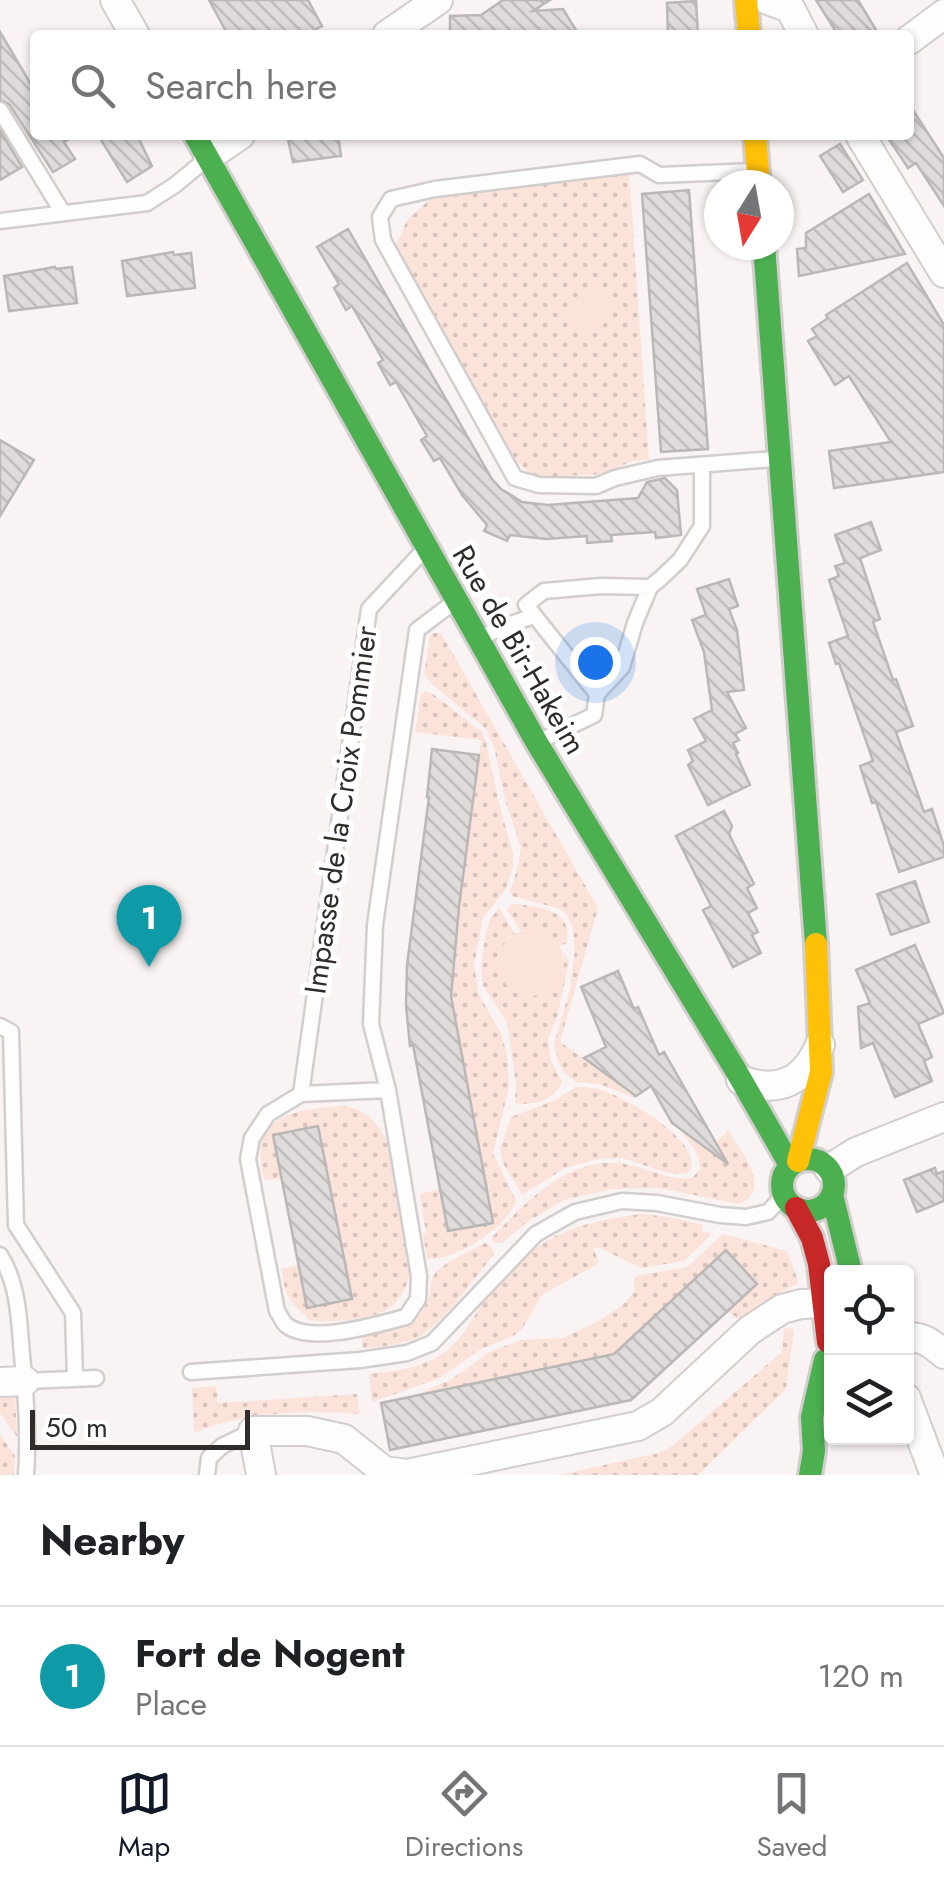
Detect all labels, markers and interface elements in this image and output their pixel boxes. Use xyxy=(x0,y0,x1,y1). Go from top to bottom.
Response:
search box xyxy=(30,30,914,140)
icon: search xyxy=(65,58,120,113)
text: Search here xyxy=(145,58,337,113)
north arrow xyxy=(704,170,794,260)
street label: Rue de Bir-Hakeim xyxy=(442,537,597,762)
street label: Impasse de la Croix Pommier xyxy=(293,622,388,997)
your location xyxy=(570,637,621,688)
pin: 1 xyxy=(116,884,182,967)
map controls xyxy=(824,1265,914,1445)
button: locate xyxy=(824,1265,914,1355)
button: layers xyxy=(824,1355,914,1445)
scale bar xyxy=(30,1405,250,1450)
text: 50 m xyxy=(45,1407,108,1448)
text: Nearby xyxy=(40,1510,184,1571)
text: Fort de Nogent xyxy=(135,1626,405,1681)
text: 1 xyxy=(64,1653,81,1699)
text: 120 m xyxy=(818,1653,904,1699)
text: Place xyxy=(135,1681,207,1727)
tab: Map xyxy=(117,1766,172,1867)
tab: Directions xyxy=(405,1766,523,1867)
tab: Saved xyxy=(756,1766,827,1867)

